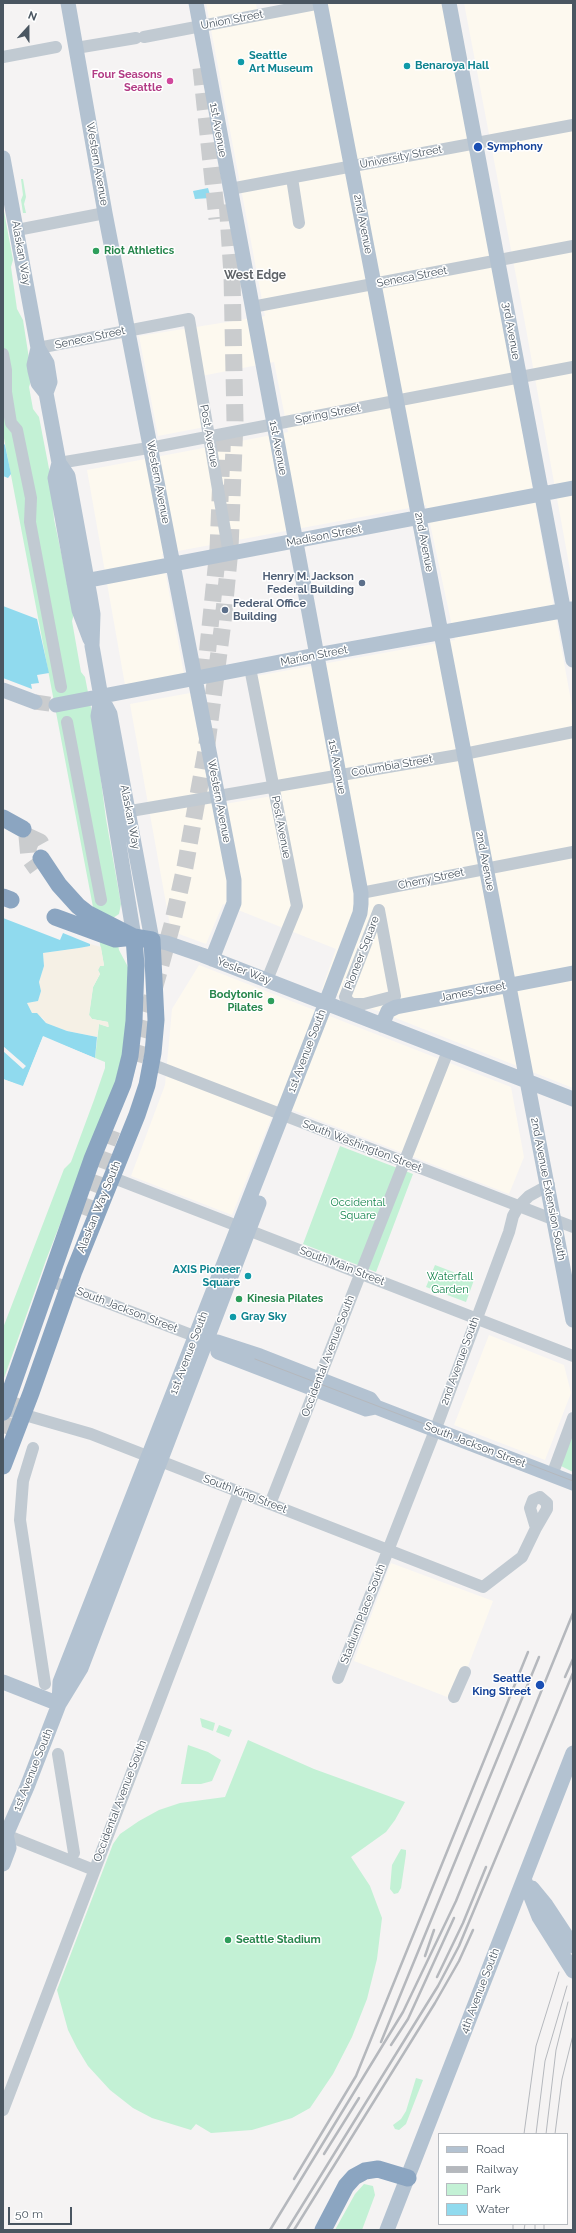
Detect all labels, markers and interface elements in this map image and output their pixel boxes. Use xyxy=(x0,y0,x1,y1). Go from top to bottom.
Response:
street label: Union Street xyxy=(200,7,264,33)
north arrow xyxy=(8,8,48,48)
text: N xyxy=(26,9,39,24)
place label: Seattle Art Museum xyxy=(249,49,313,75)
marker: Seattle Art Museum xyxy=(236,57,246,67)
place label: Benaroya Hall xyxy=(415,59,489,73)
marker: Benaroya Hall xyxy=(402,61,412,71)
place label: Four Seasons Seattle xyxy=(92,68,162,94)
marker: Four Seasons Seattle xyxy=(165,76,175,86)
street label: 1st Avenue xyxy=(207,102,229,158)
street label: Western Avenue xyxy=(83,121,111,207)
place label: Symphony xyxy=(487,140,543,154)
marker: Symphony xyxy=(472,141,484,153)
street label: University Street xyxy=(359,143,443,171)
street label: 2nd Avenue xyxy=(351,193,375,255)
street label: Alaskan Way xyxy=(9,220,33,286)
place label: Riot Athletics xyxy=(104,244,174,258)
marker: Riot Athletics xyxy=(91,246,101,256)
street label: Seneca Street xyxy=(376,264,448,290)
district label: West Edge xyxy=(224,268,286,282)
street label: 3rd Avenue xyxy=(499,301,523,361)
street label: Seneca Street xyxy=(54,324,126,352)
street label: Spring Street xyxy=(294,401,362,427)
street label: Post Avenue xyxy=(197,403,221,469)
street label: 1st Avenue xyxy=(266,420,290,476)
street label: Western Avenue xyxy=(143,439,173,525)
street label: 2nd Avenue xyxy=(412,511,436,573)
street label: Madison Street xyxy=(285,522,363,550)
place label: Henry M. Jackson Federal Building xyxy=(262,570,354,596)
marker: Henry M. Jackson Federal Building xyxy=(357,578,367,588)
place label: Federal Office Building xyxy=(233,597,306,623)
marker: Federal Office Building xyxy=(220,605,230,615)
street label: Marion Street xyxy=(279,643,349,669)
street label: 1st Avenue xyxy=(325,739,349,795)
street label: Columbia Street xyxy=(350,752,434,780)
street label: Western Avenue xyxy=(204,758,234,844)
street label: Alaskan Way xyxy=(117,784,143,850)
street label: Post Avenue xyxy=(268,794,294,860)
street label: 2nd Avenue xyxy=(473,830,497,892)
street label: Cherry Street xyxy=(397,866,465,892)
street label: Pioneer Square xyxy=(342,914,382,992)
street label: Yesler Way xyxy=(215,955,273,987)
street label: James Street xyxy=(439,979,507,1005)
place label: Bodytonic Pilates xyxy=(209,988,263,1014)
marker: Bodytonic Pilates xyxy=(266,996,276,1006)
street label: 1st Avenue South xyxy=(285,1008,329,1094)
street label: 2nd Avenue Extension South xyxy=(528,1116,568,1262)
street label: South Washington Street xyxy=(300,1117,424,1175)
street label: Alaskan Way South xyxy=(75,1159,123,1255)
park label: Occidental Square xyxy=(330,1196,386,1222)
street label: South Main Street xyxy=(297,1244,387,1288)
place label: AXIS Pioneer Square xyxy=(173,1263,240,1289)
park label: Waterfall Garden xyxy=(427,1270,473,1296)
marker: AXIS Pioneer Square xyxy=(243,1271,253,1281)
street label: South Jackson Street xyxy=(75,1285,179,1335)
place label: Kinesia Pilates xyxy=(247,1292,323,1306)
street label: Occidental Avenue South xyxy=(299,1293,357,1419)
marker: Kinesia Pilates xyxy=(234,1294,244,1304)
street label: 1st Avenue South xyxy=(167,1310,211,1396)
place label: Gray Sky xyxy=(241,1310,287,1324)
marker: Gray Sky xyxy=(228,1312,238,1322)
street label: 2nd Avenue South xyxy=(438,1315,482,1407)
street label: South Jackson Street xyxy=(423,1420,527,1470)
street label: South King Street xyxy=(201,1472,289,1516)
street label: Stadium Place South xyxy=(338,1562,388,1666)
place label: Seattle King Street xyxy=(472,1672,531,1698)
marker: Seattle King Street xyxy=(534,1679,546,1691)
street label: 1st Avenue South xyxy=(10,1727,56,1813)
street label: Occidental Avenue South xyxy=(91,1738,149,1864)
place label: Seattle Stadium xyxy=(236,1933,321,1947)
marker: Seattle Stadium xyxy=(223,1935,233,1945)
street label: 4th Avenue South xyxy=(458,1947,502,2035)
legend xyxy=(438,2133,568,2225)
text: Road xyxy=(476,2142,505,2156)
text: Railway xyxy=(476,2162,518,2176)
text: Park xyxy=(476,2182,501,2196)
scale bar xyxy=(10,2199,74,2225)
text: Water xyxy=(476,2202,510,2216)
text: 50 m xyxy=(15,2207,43,2221)

